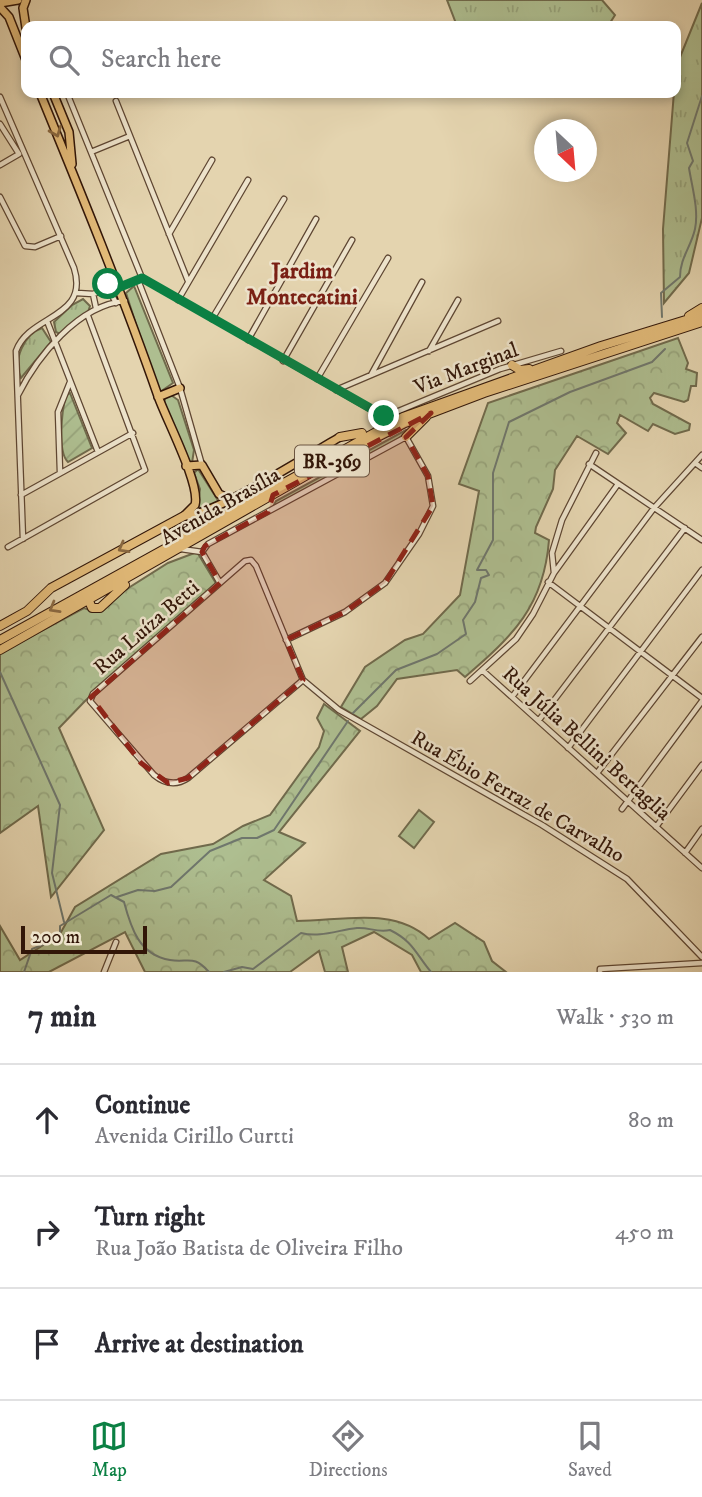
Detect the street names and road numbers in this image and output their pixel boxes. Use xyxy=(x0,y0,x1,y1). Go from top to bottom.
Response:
street label: Via Marginal xyxy=(410,337,523,401)
road number: BR-369 xyxy=(295,446,369,476)
street label: Avenida Brasília xyxy=(156,462,285,552)
street label: Rua Luíza Betti xyxy=(88,575,205,681)
street label: Rua Júlia Bellini Bertaglia xyxy=(497,661,676,826)
street label: Rua Ébio Ferraz de Carvalho xyxy=(406,724,629,869)

